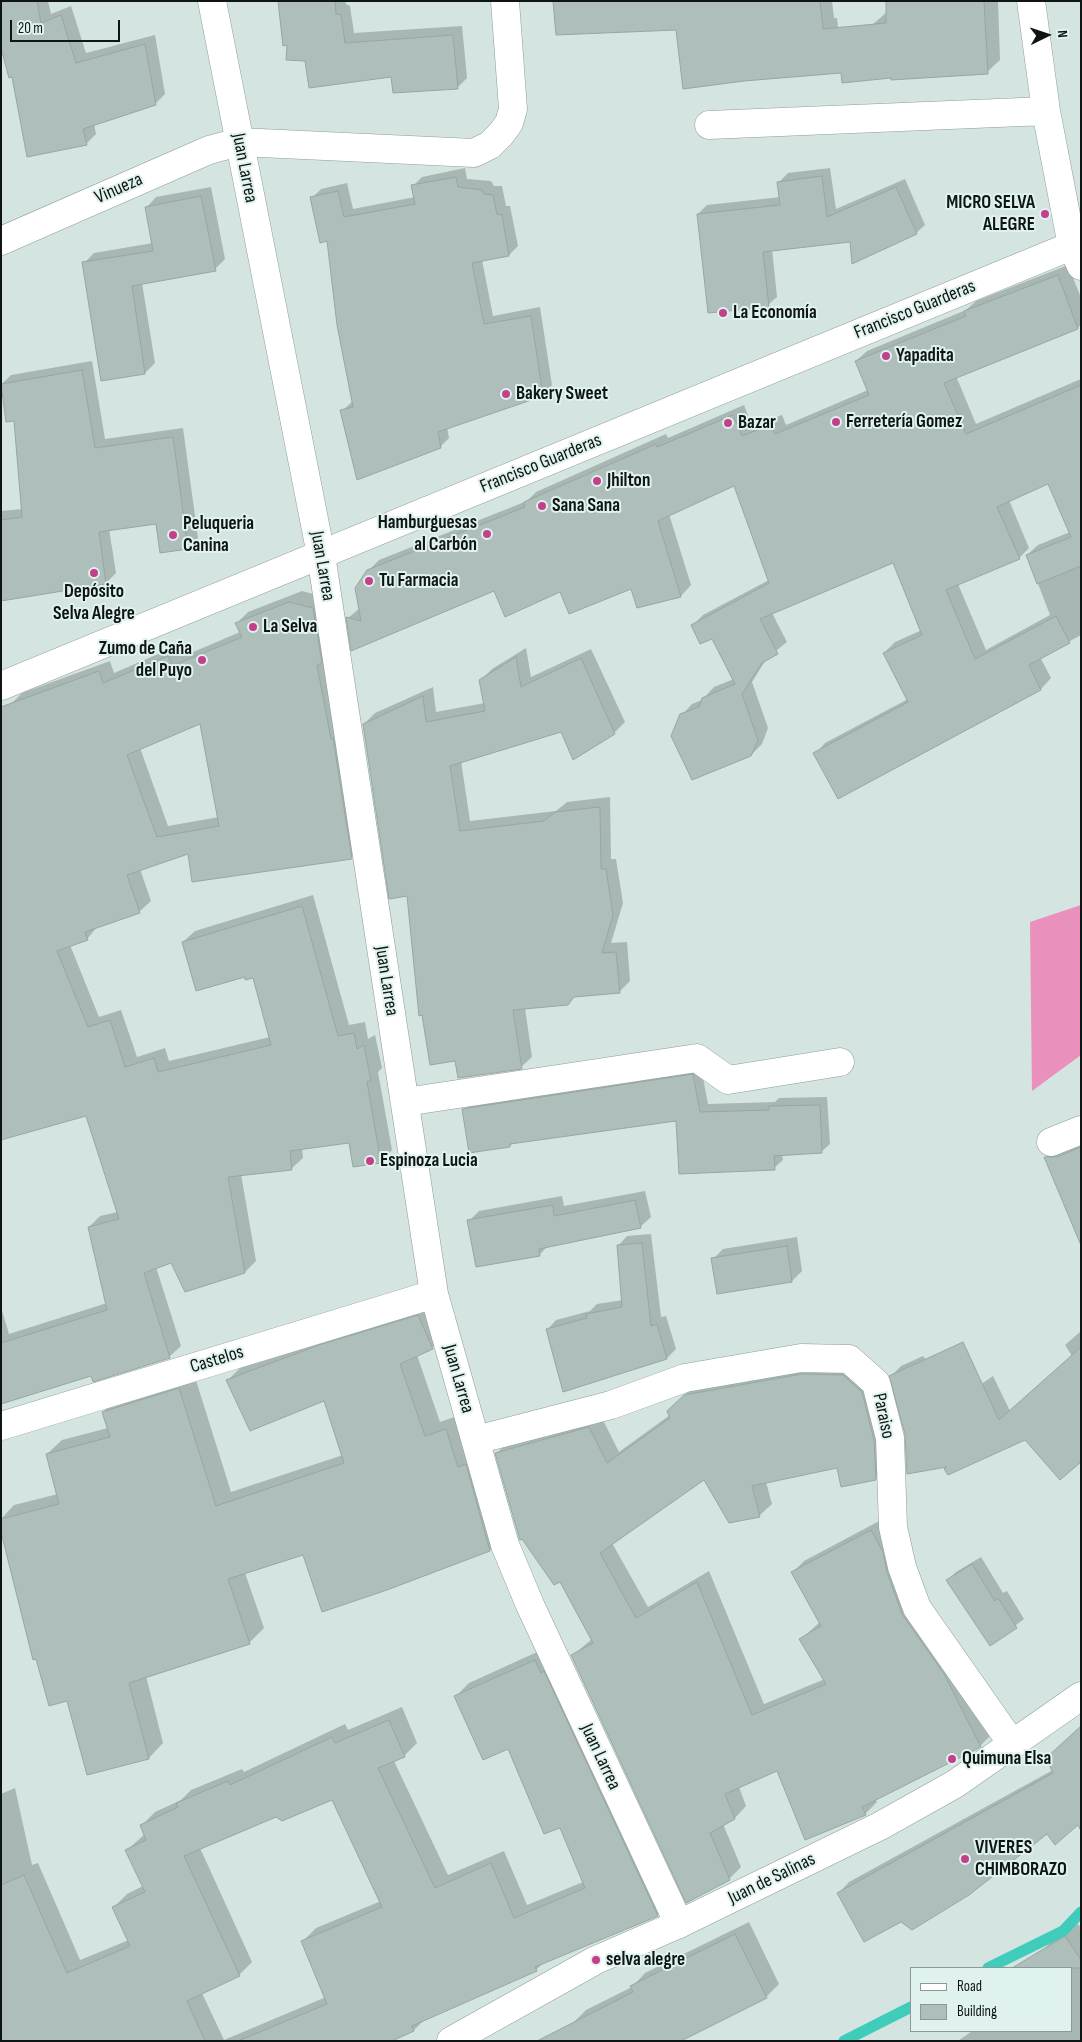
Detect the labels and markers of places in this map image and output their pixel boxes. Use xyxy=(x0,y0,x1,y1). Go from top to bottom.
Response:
place label: MICRO SELVA ALEGRE xyxy=(946,192,1035,236)
marker: MICRO SELVA ALEGRE xyxy=(1039,208,1051,220)
place label: La Economía xyxy=(733,302,817,324)
marker: La Economía xyxy=(717,307,729,319)
place label: Yapadita xyxy=(896,345,954,367)
marker: Yapadita xyxy=(880,350,892,362)
place label: Bakery Sweet xyxy=(516,383,608,405)
marker: Bakery Sweet xyxy=(500,388,512,400)
place label: Ferretería Gomez xyxy=(846,411,962,433)
place label: Bazar xyxy=(738,412,776,434)
marker: Ferretería Gomez xyxy=(830,416,842,428)
marker: Bazar xyxy=(722,417,734,429)
place label: Jhilton xyxy=(607,470,650,492)
marker: Jhilton xyxy=(591,475,603,487)
place label: Sana Sana xyxy=(552,495,620,517)
marker: Sana Sana xyxy=(536,500,548,512)
place label: Hamburguesas al Carbón xyxy=(378,512,477,556)
place label: Peluqueria Canina xyxy=(183,513,254,557)
marker: Hamburguesas al Carbón xyxy=(481,528,493,540)
marker: Peluqueria Canina xyxy=(167,529,179,541)
marker: Depósito Selva Alegre xyxy=(88,567,100,579)
place label: Tu Farmacia xyxy=(379,570,458,592)
marker: Tu Farmacia xyxy=(363,575,375,587)
place label: Depósito Selva Alegre xyxy=(53,581,135,625)
place label: La Selva xyxy=(263,616,317,638)
marker: La Selva xyxy=(247,621,259,633)
place label: Zumo de Caña del Puyo xyxy=(99,638,192,682)
marker: Zumo de Caña del Puyo xyxy=(196,654,208,666)
place label: Espinoza Lucia xyxy=(380,1150,478,1172)
marker: Espinoza Lucia xyxy=(364,1155,376,1167)
place label: Quimuna Elsa xyxy=(962,1748,1051,1770)
marker: Quimuna Elsa xyxy=(946,1753,958,1765)
place label: VIVERES CHIMBORAZO xyxy=(975,1837,1067,1881)
marker: VIVERES CHIMBORAZO xyxy=(959,1853,971,1865)
place label: selva alegre xyxy=(606,1949,685,1971)
marker: selva alegre xyxy=(590,1954,602,1966)

